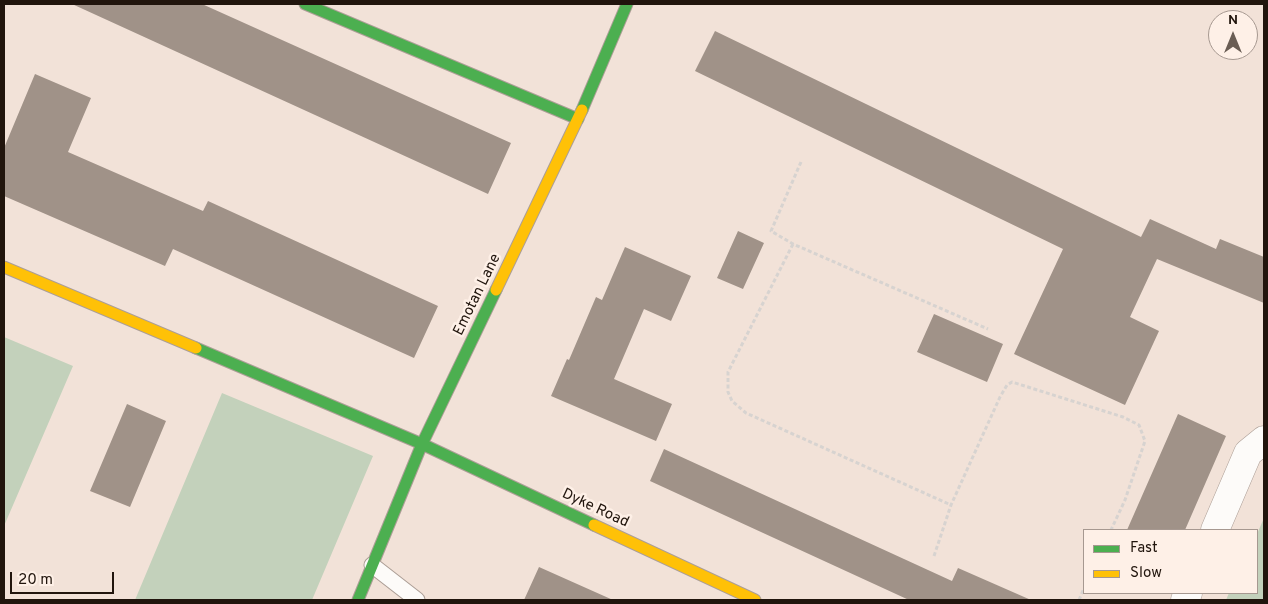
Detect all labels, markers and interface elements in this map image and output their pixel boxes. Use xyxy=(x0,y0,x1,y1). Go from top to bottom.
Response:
north arrow xyxy=(1208,10,1258,60)
text: N xyxy=(1228,12,1238,29)
street label: Emotan Lane xyxy=(450,251,506,339)
street label: Dyke Road xyxy=(559,486,631,532)
legend xyxy=(1083,529,1258,594)
text: Fast xyxy=(1130,539,1158,558)
scale bar xyxy=(12,562,116,594)
text: Slow xyxy=(1130,564,1162,583)
text: 20 m xyxy=(18,571,53,590)

